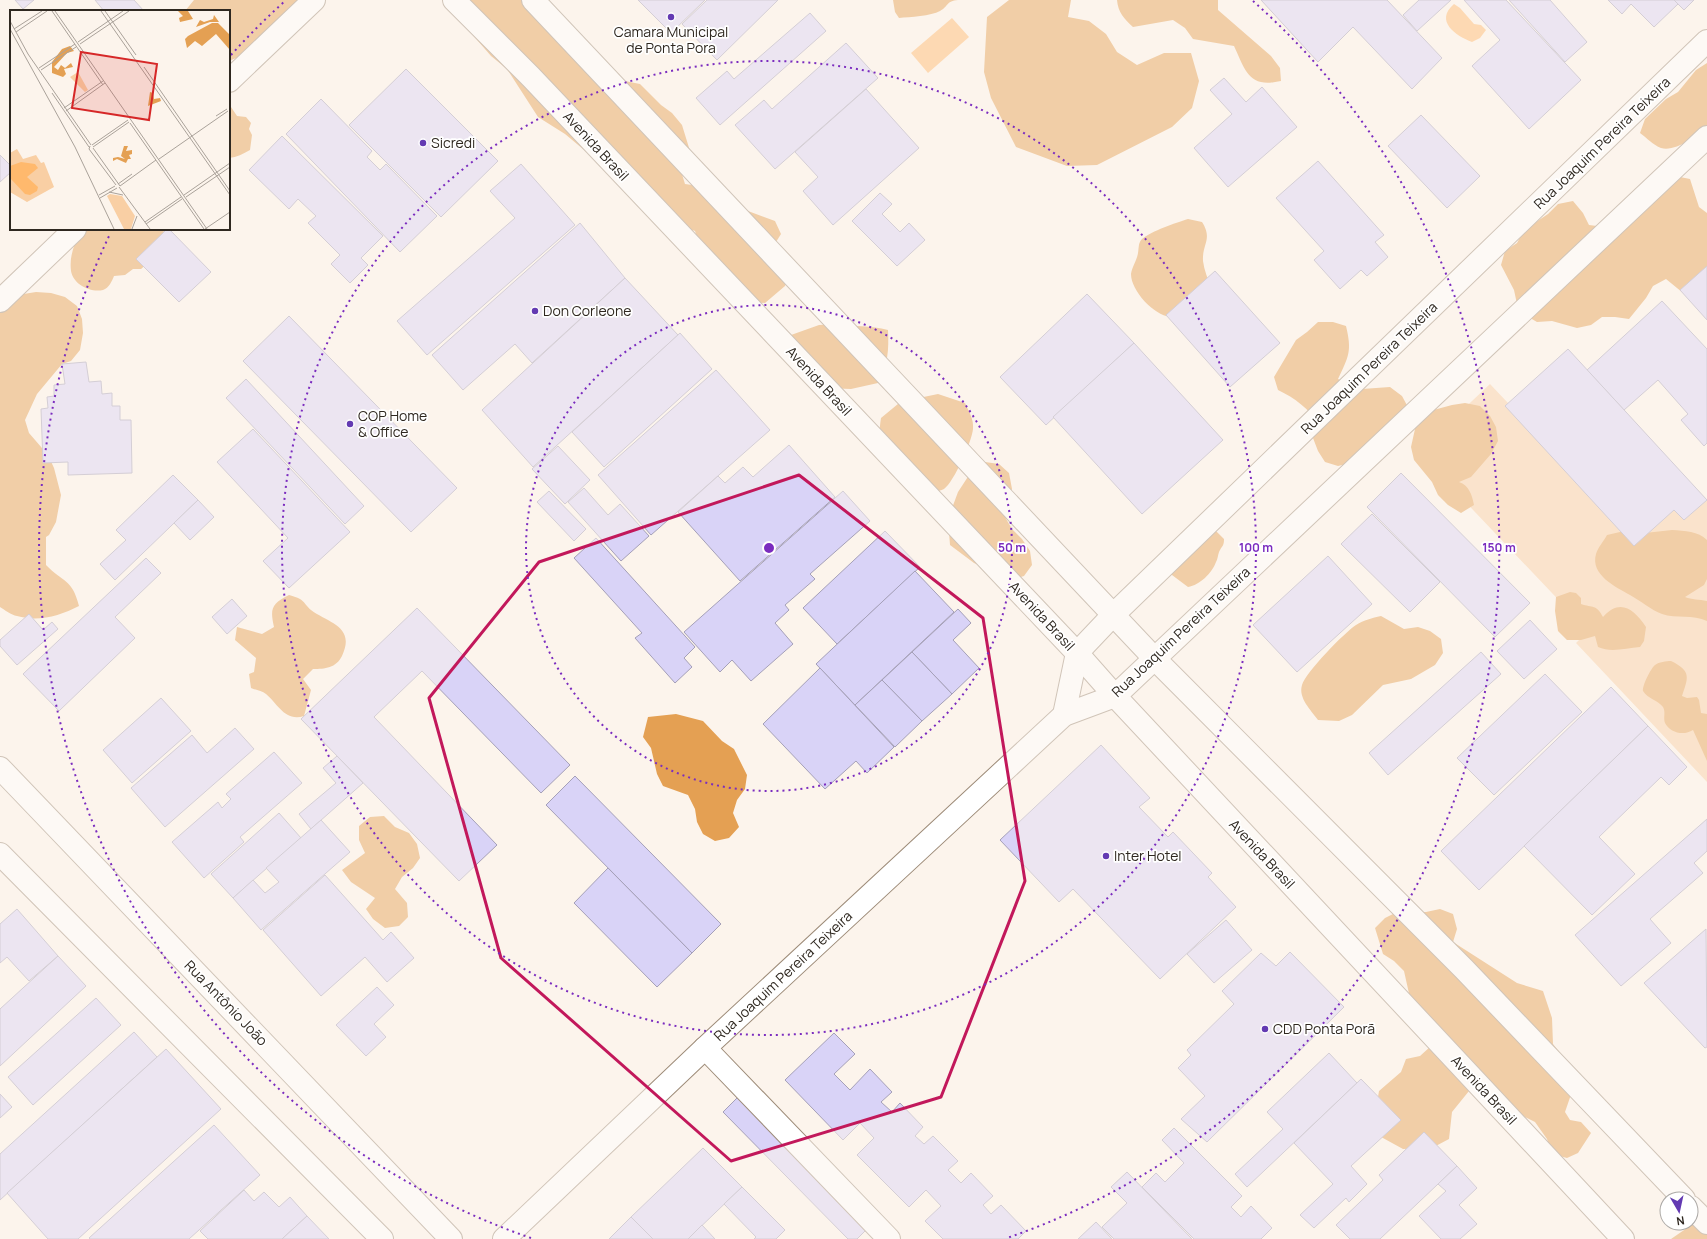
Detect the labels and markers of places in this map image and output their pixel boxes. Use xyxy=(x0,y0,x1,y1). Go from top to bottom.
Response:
marker: Camara Municipal de Ponta Pora xyxy=(666,12,676,22)
place label: Camara Municipal de Ponta Pora xyxy=(614,22,728,57)
place label: Sicredi xyxy=(431,133,475,152)
marker: Sicredi xyxy=(418,138,428,148)
place label: Don Corleone xyxy=(543,301,631,320)
marker: Don Corleone xyxy=(530,306,540,316)
place label: COP Home & Office xyxy=(358,406,427,441)
marker: COP Home & Office xyxy=(345,419,355,429)
centre of rings xyxy=(762,541,776,555)
place label: Inter Hotel xyxy=(1114,846,1182,865)
marker: Inter Hotel xyxy=(1101,851,1111,861)
place label: CDD Ponta Porã xyxy=(1273,1019,1375,1038)
marker: CDD Ponta Porã xyxy=(1260,1024,1270,1034)

